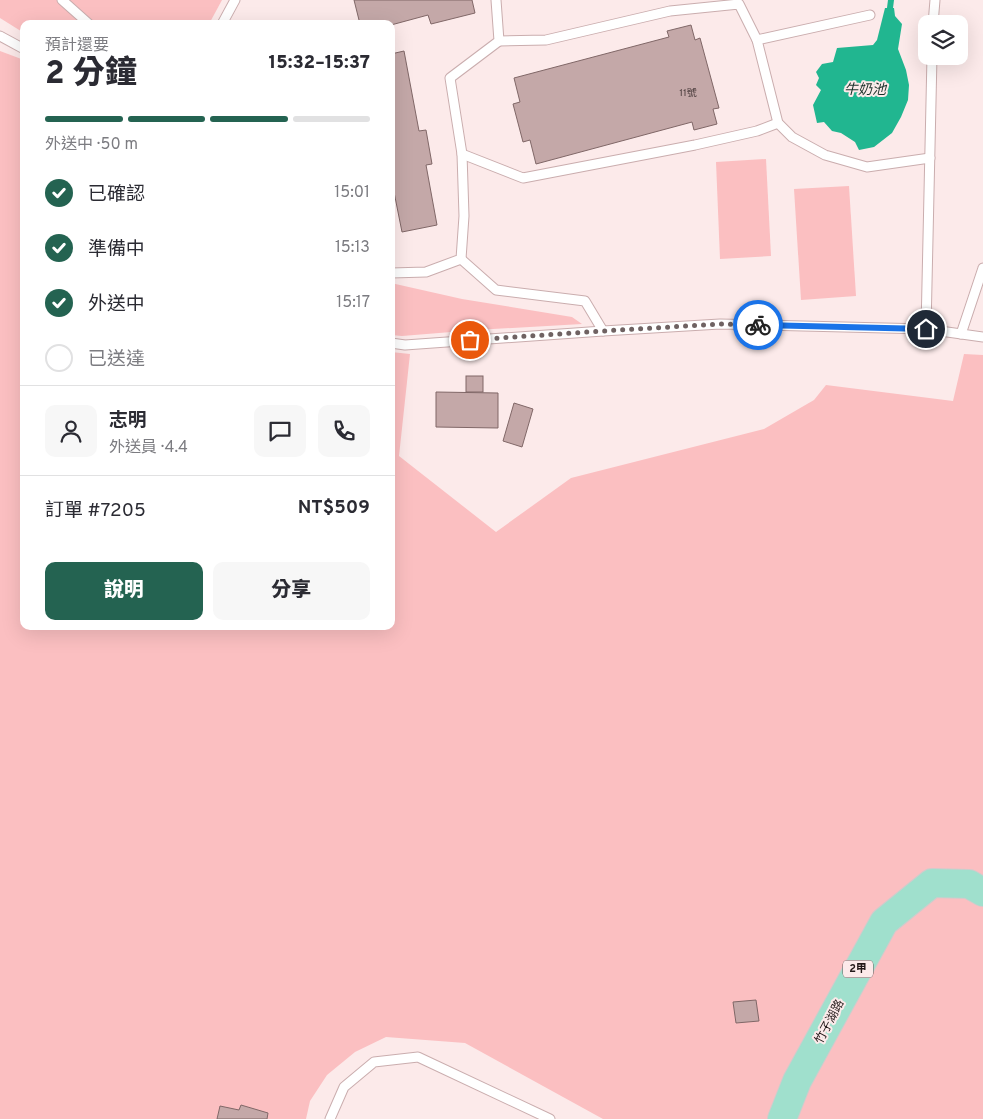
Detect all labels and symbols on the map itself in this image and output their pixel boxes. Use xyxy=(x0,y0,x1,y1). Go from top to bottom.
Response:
water label: 牛奶池 xyxy=(844,82,888,99)
house number: 11號 xyxy=(679,87,697,100)
courier xyxy=(733,300,783,350)
pin xyxy=(905,308,947,350)
pin xyxy=(449,319,491,361)
road number: 2甲 xyxy=(843,961,873,978)
street label: 竹子湖路 xyxy=(812,997,848,1047)

